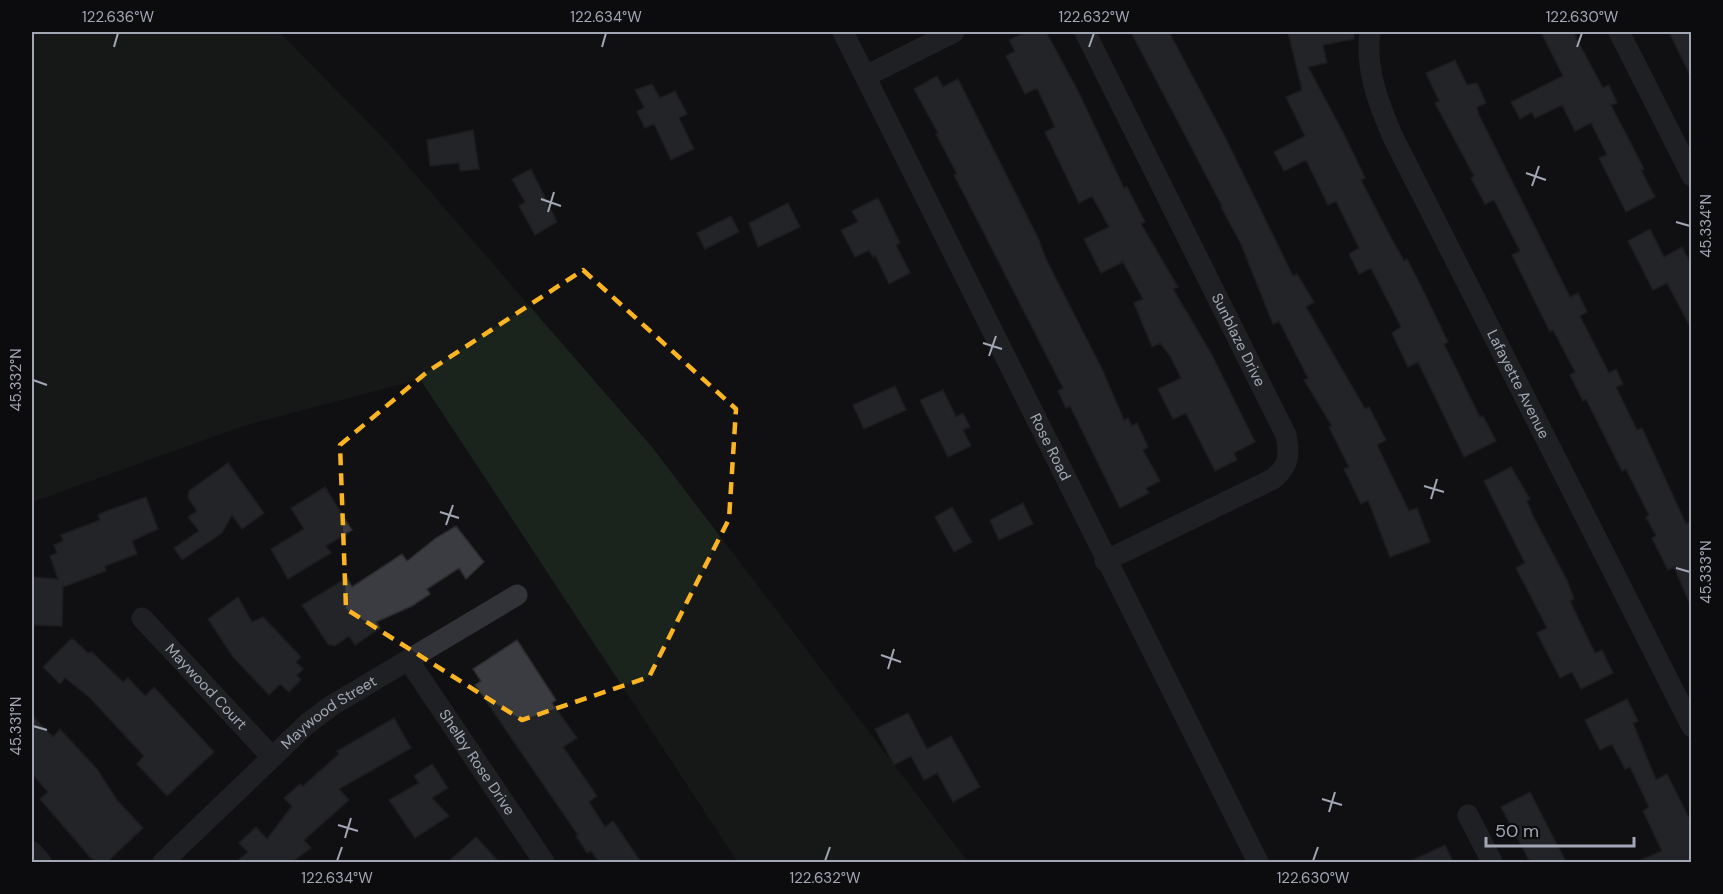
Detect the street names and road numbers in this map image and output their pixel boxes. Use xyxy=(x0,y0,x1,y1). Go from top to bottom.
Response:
street label: Sunblaze Drive xyxy=(1207,290,1270,390)
street label: Lafayette Avenue xyxy=(1482,326,1554,442)
street label: Rose Road xyxy=(1025,410,1076,484)
street label: Maywood Court xyxy=(161,639,251,734)
street label: Maywood Street xyxy=(277,671,380,754)
street label: Shelby Rose Drive xyxy=(434,705,520,819)

